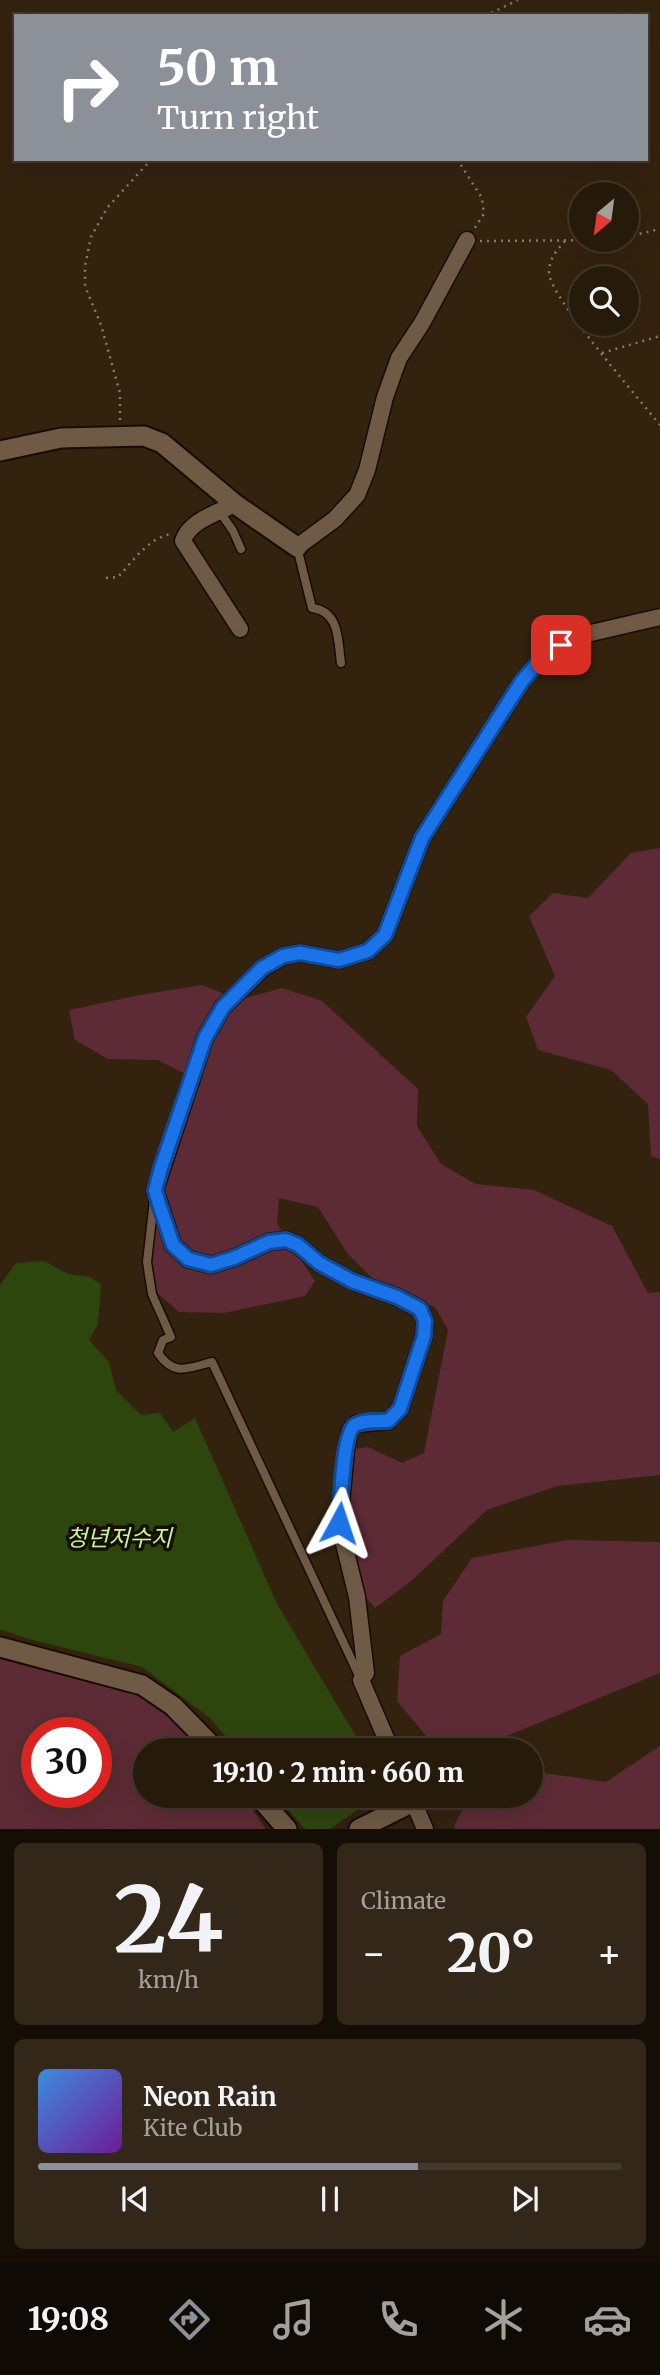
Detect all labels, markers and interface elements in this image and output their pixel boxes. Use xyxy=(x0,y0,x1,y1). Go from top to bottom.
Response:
text: 50 m xyxy=(157,37,278,98)
icon: right xyxy=(42,42,133,133)
text: Turn right xyxy=(157,98,319,138)
north arrow xyxy=(569,182,639,252)
map controls xyxy=(569,182,639,336)
button: search xyxy=(569,266,639,336)
pin xyxy=(531,615,591,675)
icon: arrive xyxy=(542,626,580,664)
position arrow xyxy=(302,1486,376,1560)
water label: 청년저수지 xyxy=(66,1523,174,1552)
speed limit sign: 30 xyxy=(21,1717,112,1808)
text: 19:10 · 2 min · 660 m xyxy=(212,1756,464,1789)
text: 24 xyxy=(114,1862,223,1977)
text: Climate xyxy=(361,1886,446,1915)
text: 20° xyxy=(447,1921,536,1986)
text: − xyxy=(361,1930,386,1977)
text: + xyxy=(597,1930,622,1977)
text: km/h xyxy=(138,1965,199,1994)
text: Neon Rain xyxy=(143,2080,277,2113)
text: Kite Club xyxy=(143,2113,242,2142)
icon: previous xyxy=(116,2180,154,2218)
icon: pause xyxy=(311,2180,349,2218)
icon: next xyxy=(506,2180,544,2218)
icon: directions xyxy=(165,2295,214,2344)
icon: music xyxy=(269,2295,318,2344)
icon: phone xyxy=(374,2295,423,2344)
icon: climate xyxy=(479,2295,528,2344)
icon: car xyxy=(583,2295,632,2344)
text: 19:08 xyxy=(28,2299,109,2339)

